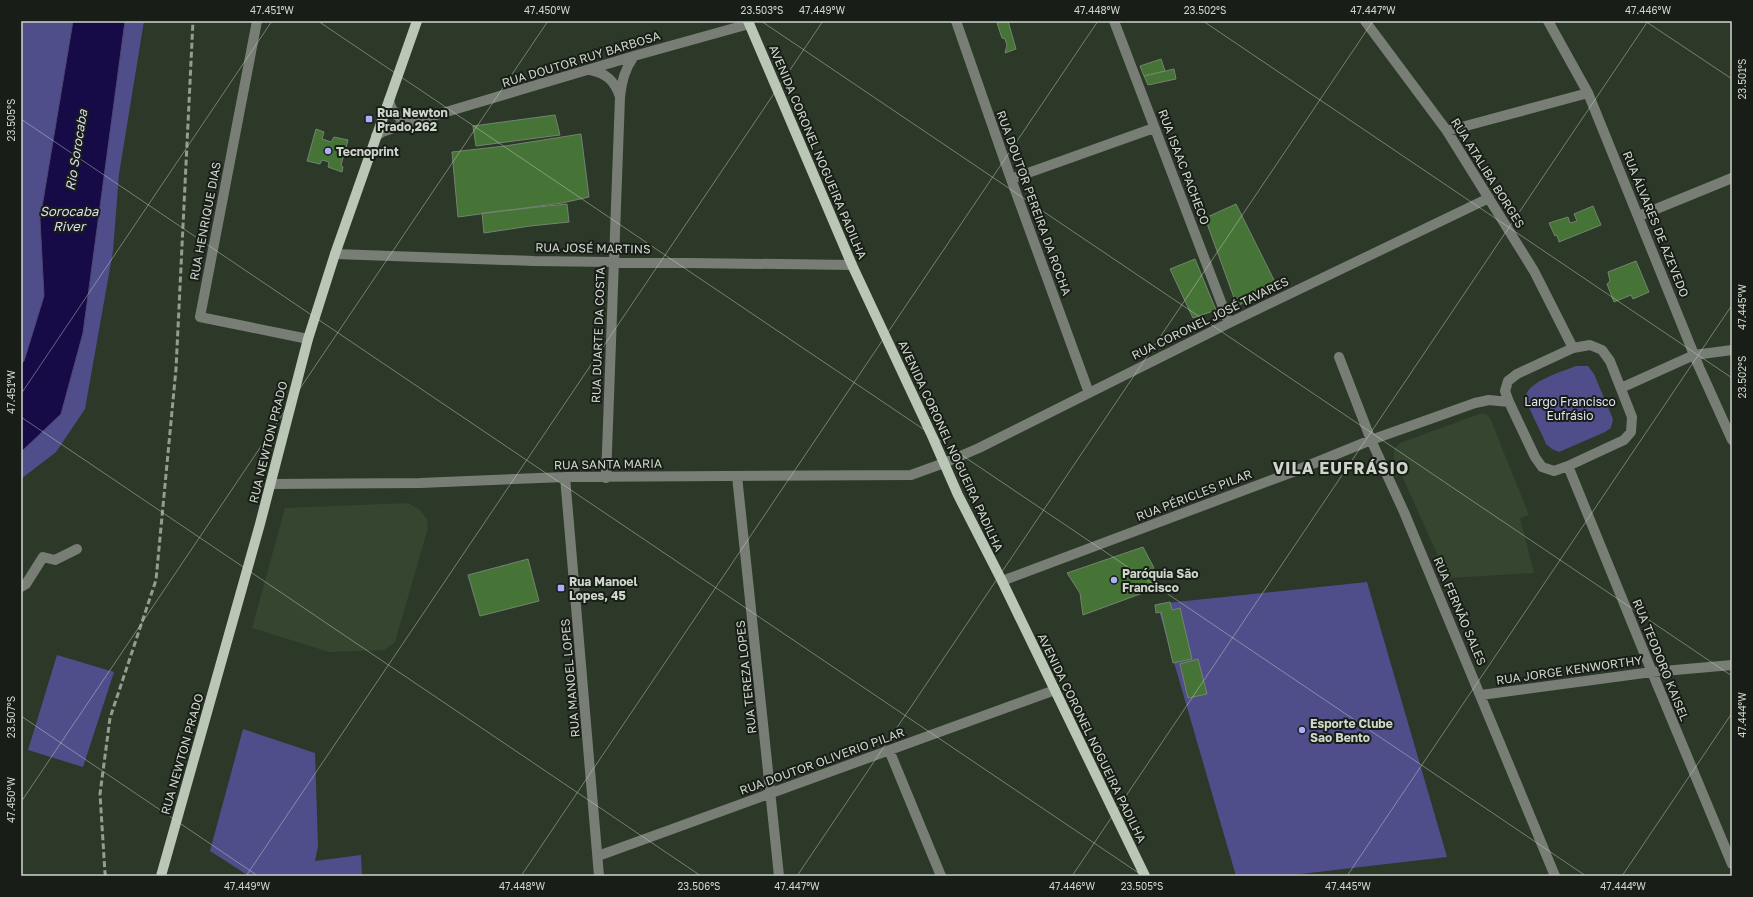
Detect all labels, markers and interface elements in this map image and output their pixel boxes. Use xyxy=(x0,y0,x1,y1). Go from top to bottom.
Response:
text: 47.451°W xyxy=(250,4,294,16)
text: 47.450°W xyxy=(524,4,570,16)
text: 23.503°S xyxy=(741,4,783,16)
text: 47.449°W xyxy=(799,4,845,16)
text: 47.448°W xyxy=(1074,4,1120,16)
text: 23.502°S xyxy=(1184,4,1226,16)
text: 47.447°W xyxy=(1350,4,1396,16)
text: 47.446°W xyxy=(1625,4,1671,16)
street label: RUA DOUTOR RUY BARBOSA xyxy=(500,28,662,90)
street label: AVENIDA CORONEL NOGUEIRA PADILHA xyxy=(766,43,870,261)
text: 23.501°S xyxy=(1736,59,1748,100)
text: 23.505°S xyxy=(5,99,17,141)
place label: Rua Newton Prado,262 xyxy=(377,105,448,134)
street label: RUA ISAAC PACHECO xyxy=(1155,107,1213,227)
water label: Rio Sorocaba xyxy=(62,108,90,192)
street label: RUA DOUTOR PEREIRA DA ROCHA xyxy=(993,108,1075,298)
marker: Rua Newton Prado,262 xyxy=(364,114,374,124)
street label: RUA ATALIBA BORGES xyxy=(1448,115,1528,231)
place label: Tecnoprint xyxy=(336,144,399,159)
marker: Tecnoprint xyxy=(323,146,333,156)
street label: RUA ÁLVARES DE AZEVEDO xyxy=(1620,149,1692,299)
street label: RUA HENRIQUE DIAS xyxy=(186,160,224,282)
water label: Sorocaba River xyxy=(40,203,99,234)
street label: RUA JOSÉ MARTINS xyxy=(535,239,651,257)
street label: RUA DUARTE DA COSTA xyxy=(588,267,608,403)
street label: RUA CORONEL JOSÉ TAVARES xyxy=(1129,273,1291,363)
text: 47.445°W xyxy=(1736,284,1748,330)
street label: AVENIDA CORONEL NOGUEIRA PADILHA xyxy=(895,338,1007,554)
text: 23.502°S xyxy=(1736,356,1748,398)
text: 47.451°W xyxy=(5,370,17,414)
street label: RUA NEWTON PRADO xyxy=(246,379,290,505)
park label: Largo Francisco Eufrásio xyxy=(1524,394,1616,423)
street label: RUA SANTA MARIA xyxy=(554,456,662,472)
district label: VILA EUFRÁSIO xyxy=(1273,458,1409,478)
street label: RUA PÉRICLES PILAR xyxy=(1134,466,1254,524)
street label: RUA FERNÃO SALES xyxy=(1430,555,1490,668)
place label: Paróquia São Francisco xyxy=(1122,566,1199,595)
place label: Rua Manoel Lopes, 45 xyxy=(569,574,637,603)
marker: Paróquia São Francisco xyxy=(1109,575,1119,585)
marker: Rua Manoel Lopes, 45 xyxy=(556,583,566,593)
street label: RUA TEODORO KAISEL xyxy=(1630,597,1692,723)
street label: RUA MANOEL LOPES xyxy=(557,618,583,738)
street label: RUA TEREZA LOPES xyxy=(733,619,759,735)
street label: AVENIDA CORONEL NOGUEIRA PADILHA xyxy=(1035,631,1149,845)
street label: RUA JORGE KENWORTHY xyxy=(1495,652,1643,688)
street label: RUA NEWTON PRADO xyxy=(158,692,207,816)
text: 47.444°W xyxy=(1736,692,1748,738)
text: 23.507°S xyxy=(5,696,17,738)
place label: Esporte Clube Sao Bento xyxy=(1310,716,1393,745)
street label: RUA DOUTOR OLIVERIO PILAR xyxy=(737,724,907,798)
marker: Esporte Clube Sao Bento xyxy=(1297,725,1307,735)
text: 47.450°W xyxy=(5,777,17,823)
text: 47.449°W xyxy=(224,880,270,892)
text: 47.448°W xyxy=(499,880,545,892)
text: 23.506°S xyxy=(678,880,721,892)
text: 47.447°W xyxy=(774,880,820,892)
text: 47.446°W xyxy=(1049,880,1095,892)
text: 23.505°S xyxy=(1121,880,1163,892)
text: 47.445°W xyxy=(1325,880,1371,892)
text: 47.444°W xyxy=(1600,880,1646,892)

